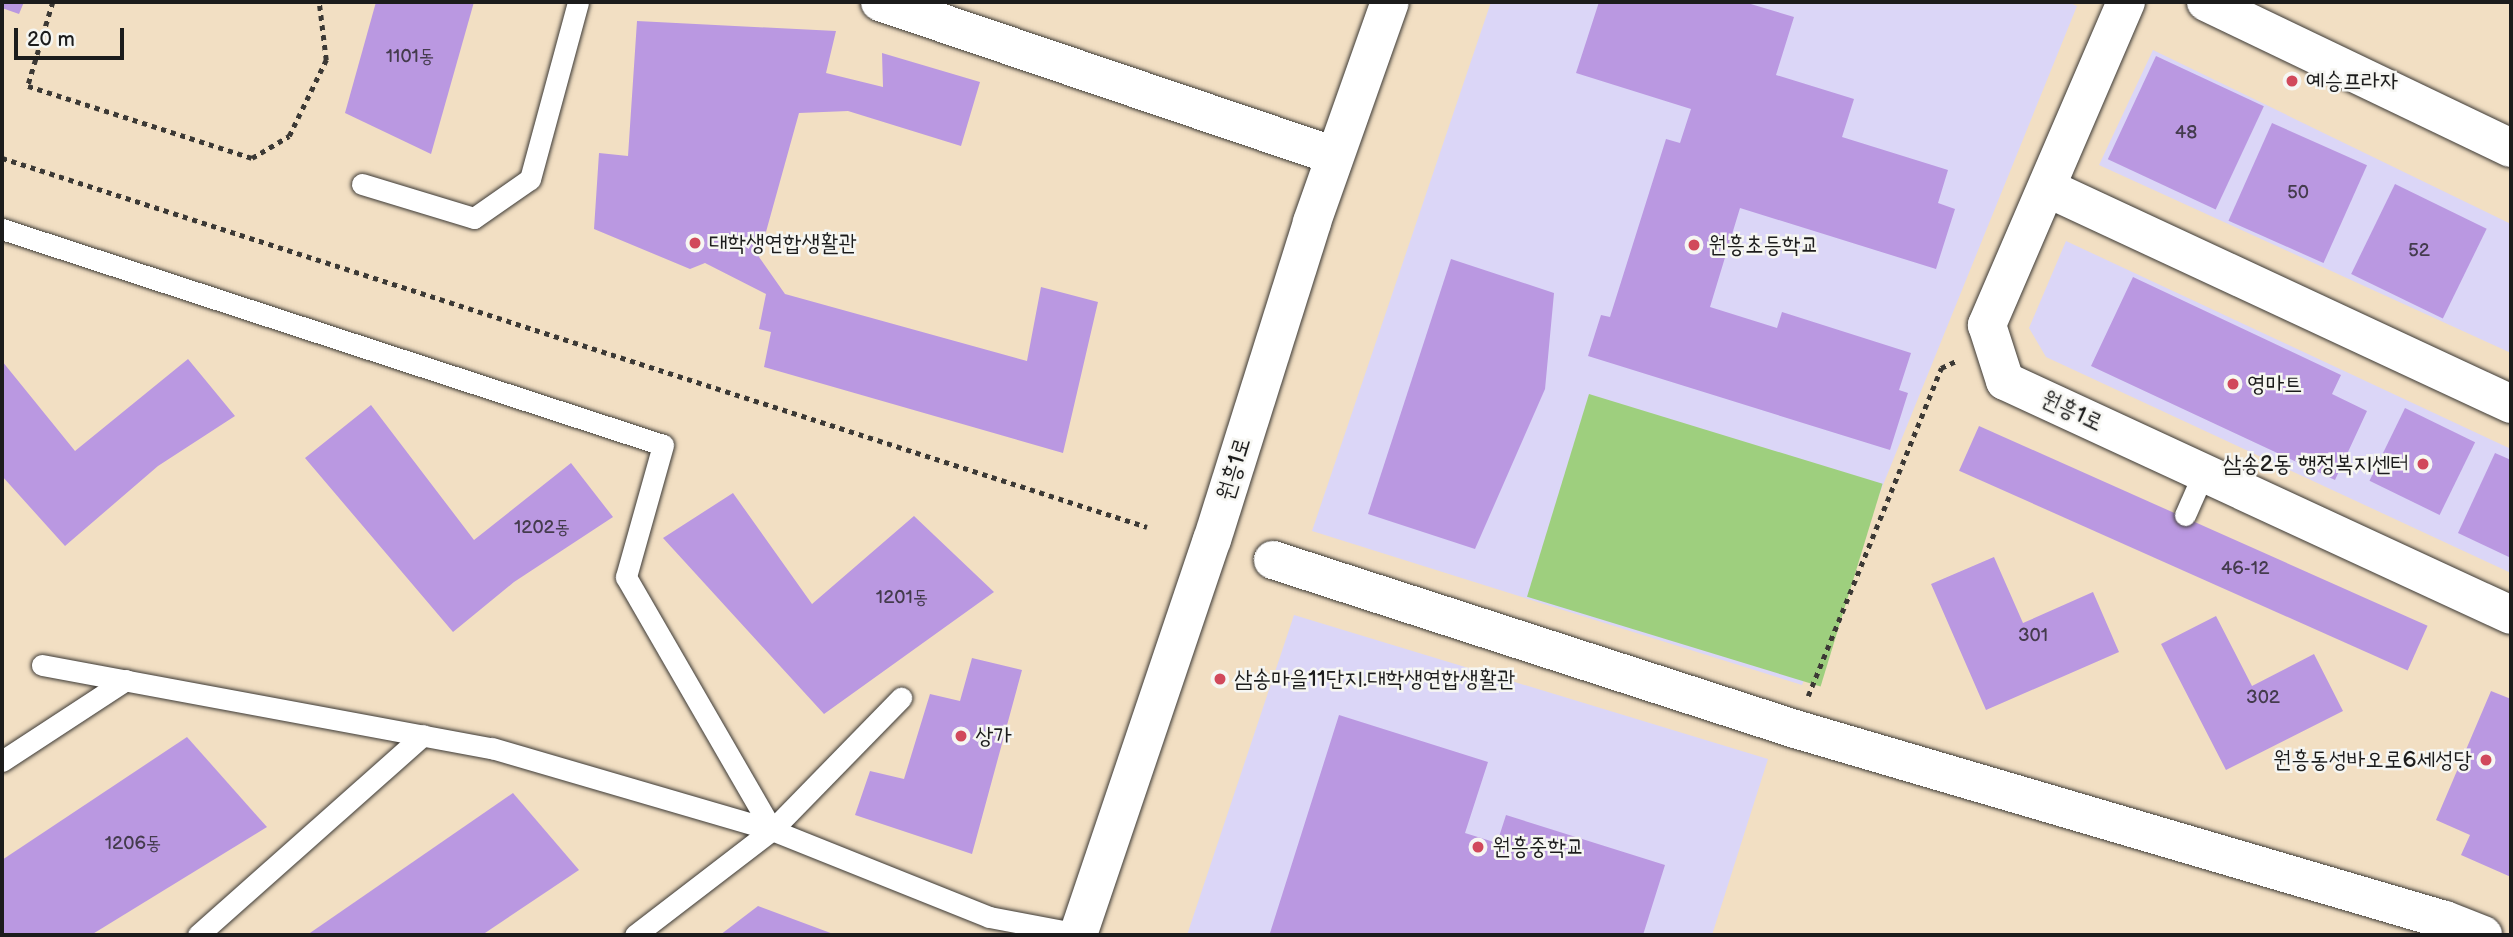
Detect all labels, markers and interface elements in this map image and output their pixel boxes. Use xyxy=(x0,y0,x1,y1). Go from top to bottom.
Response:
scale bar xyxy=(18,14,128,58)
text: 20 m xyxy=(27,27,75,52)
house number: 1101동 xyxy=(386,46,434,68)
place label: 예승프라자 xyxy=(2306,67,2399,95)
marker: 예승프라자 xyxy=(2284,73,2300,89)
house number: 48 xyxy=(2175,122,2197,144)
house number: 50 xyxy=(2287,182,2309,204)
place label: 대학생연합생활관 xyxy=(709,229,857,257)
place label: 원흥초등학교 xyxy=(1708,231,1819,259)
marker: 대학생연합생활관 xyxy=(687,235,703,251)
marker: 원흥초등학교 xyxy=(1686,237,1702,253)
house number: 52 xyxy=(2408,240,2430,262)
place label: 영마트 xyxy=(2247,370,2303,398)
marker: 영마트 xyxy=(2225,376,2241,392)
street label: 원흥1로 xyxy=(2037,385,2107,437)
street label: 원흥1로 xyxy=(1211,434,1257,504)
place label: 삼송2동 행정복지센터 xyxy=(2223,450,2409,478)
marker: 삼송2동 행정복지센터 xyxy=(2415,456,2431,472)
house number: 1202동 xyxy=(514,517,570,539)
house number: 46-12 xyxy=(2221,558,2269,580)
house number: 1201동 xyxy=(876,587,928,609)
house number: 301 xyxy=(2018,625,2048,647)
place label: 삼송마을11단지.대학생연합생활관 xyxy=(1234,665,1515,693)
marker: 삼송마을11단지.대학생연합생활관 xyxy=(1212,671,1228,687)
house number: 302 xyxy=(2246,687,2280,709)
place label: 상가 xyxy=(975,722,1012,750)
marker: 상가 xyxy=(953,728,969,744)
place label: 원흥동성바오로6세성당 xyxy=(2273,746,2472,774)
marker: 원흥동성바오로6세성당 xyxy=(2478,752,2494,768)
house number: 1206동 xyxy=(105,833,161,855)
place label: 원흥중학교 xyxy=(1492,833,1585,861)
marker: 원흥중학교 xyxy=(1470,839,1486,855)

